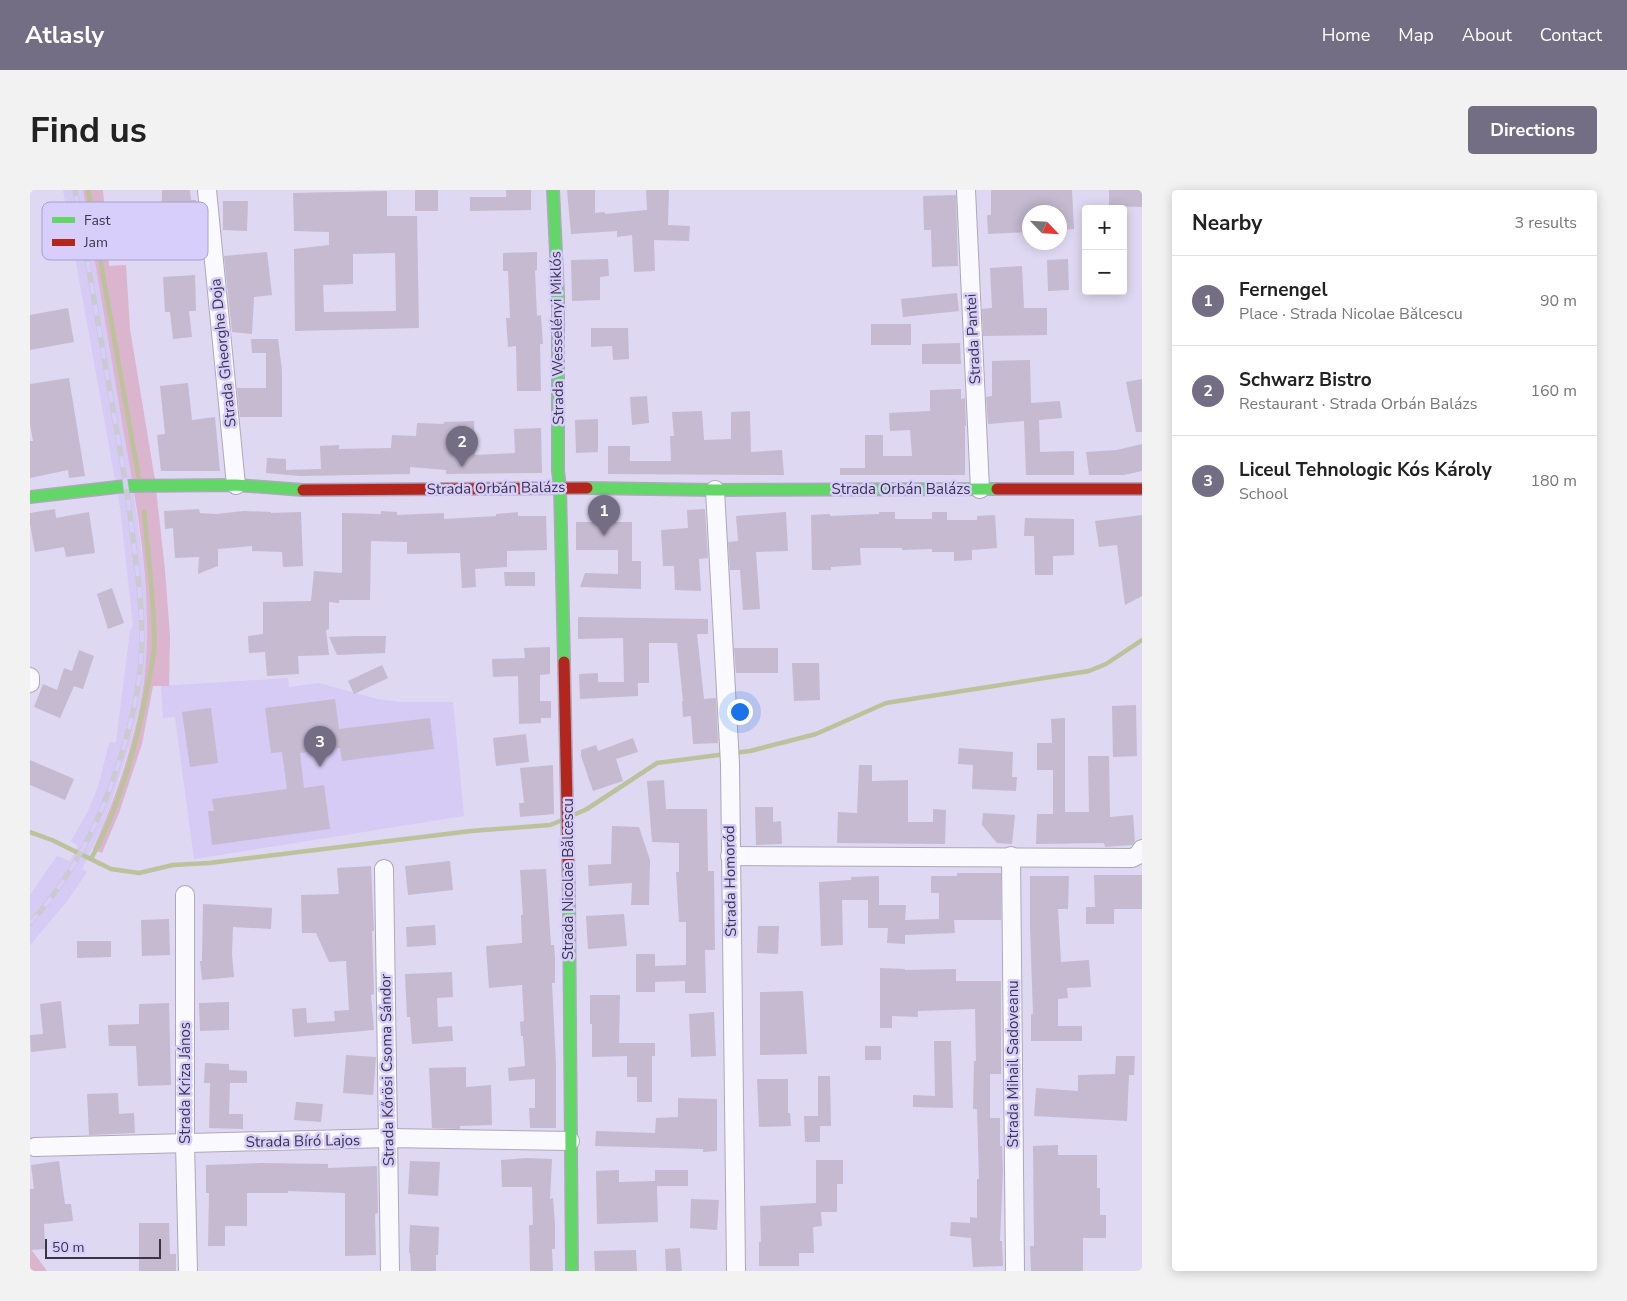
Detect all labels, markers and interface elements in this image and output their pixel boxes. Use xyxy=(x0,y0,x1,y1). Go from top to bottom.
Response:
text: Atlasly xyxy=(25,19,104,51)
text: Home xyxy=(1322,23,1370,47)
text: Map xyxy=(1398,23,1434,47)
text: About xyxy=(1462,23,1512,47)
text: Contact xyxy=(1540,23,1602,47)
button: Directions xyxy=(1468,106,1597,154)
text: Find us xyxy=(30,107,147,154)
legend xyxy=(42,202,208,260)
north arrow xyxy=(1022,205,1067,250)
map controls xyxy=(1082,205,1127,295)
button: + xyxy=(1082,205,1127,250)
text: Nearby xyxy=(1192,209,1262,237)
text: Fast xyxy=(84,211,110,230)
text: 3 results xyxy=(1515,212,1577,234)
text: Jam xyxy=(83,233,108,252)
button: − xyxy=(1082,250,1127,295)
street label: Strada Wesselényi Miklós xyxy=(545,251,569,425)
text: Fernengel xyxy=(1239,277,1327,303)
street label: Strada Gheorghe Doja xyxy=(205,278,241,428)
text: 1 xyxy=(1203,290,1213,312)
text: 90 m xyxy=(1540,290,1577,312)
street label: Strada Pantei xyxy=(961,293,985,385)
text: Place · Strada Nicolae Bălcescu xyxy=(1239,303,1463,325)
text: Schwarz Bistro xyxy=(1239,367,1372,393)
text: 2 xyxy=(1203,380,1213,402)
text: 160 m xyxy=(1530,380,1577,402)
text: Restaurant · Strada Orbán Balázs xyxy=(1239,393,1477,415)
pin: 2 xyxy=(446,426,478,467)
text: Liceul Tehnologic Kós Károly xyxy=(1239,457,1492,483)
text: 3 xyxy=(1203,470,1213,492)
text: 180 m xyxy=(1530,470,1577,492)
street label: Strada Orbán Balázs xyxy=(426,477,566,499)
street label: Strada Orbán Balázs xyxy=(832,479,970,499)
text: School xyxy=(1239,483,1288,505)
pin: 1 xyxy=(588,495,620,536)
your location xyxy=(727,699,753,725)
pin: 3 xyxy=(304,726,336,767)
street label: Strada Nicolae Bălcescu xyxy=(558,798,578,960)
street label: Strada Homoród xyxy=(719,825,741,937)
street label: Strada Kőrösi Csoma Sándor xyxy=(375,973,399,1166)
street label: Strada Mihail Sadoveanu xyxy=(1003,980,1023,1148)
street label: Strada Kriza János xyxy=(175,1022,195,1144)
street label: Strada Bíró Lajos xyxy=(246,1130,360,1152)
scale bar xyxy=(45,1236,161,1259)
text: 50 m xyxy=(52,1238,84,1257)

